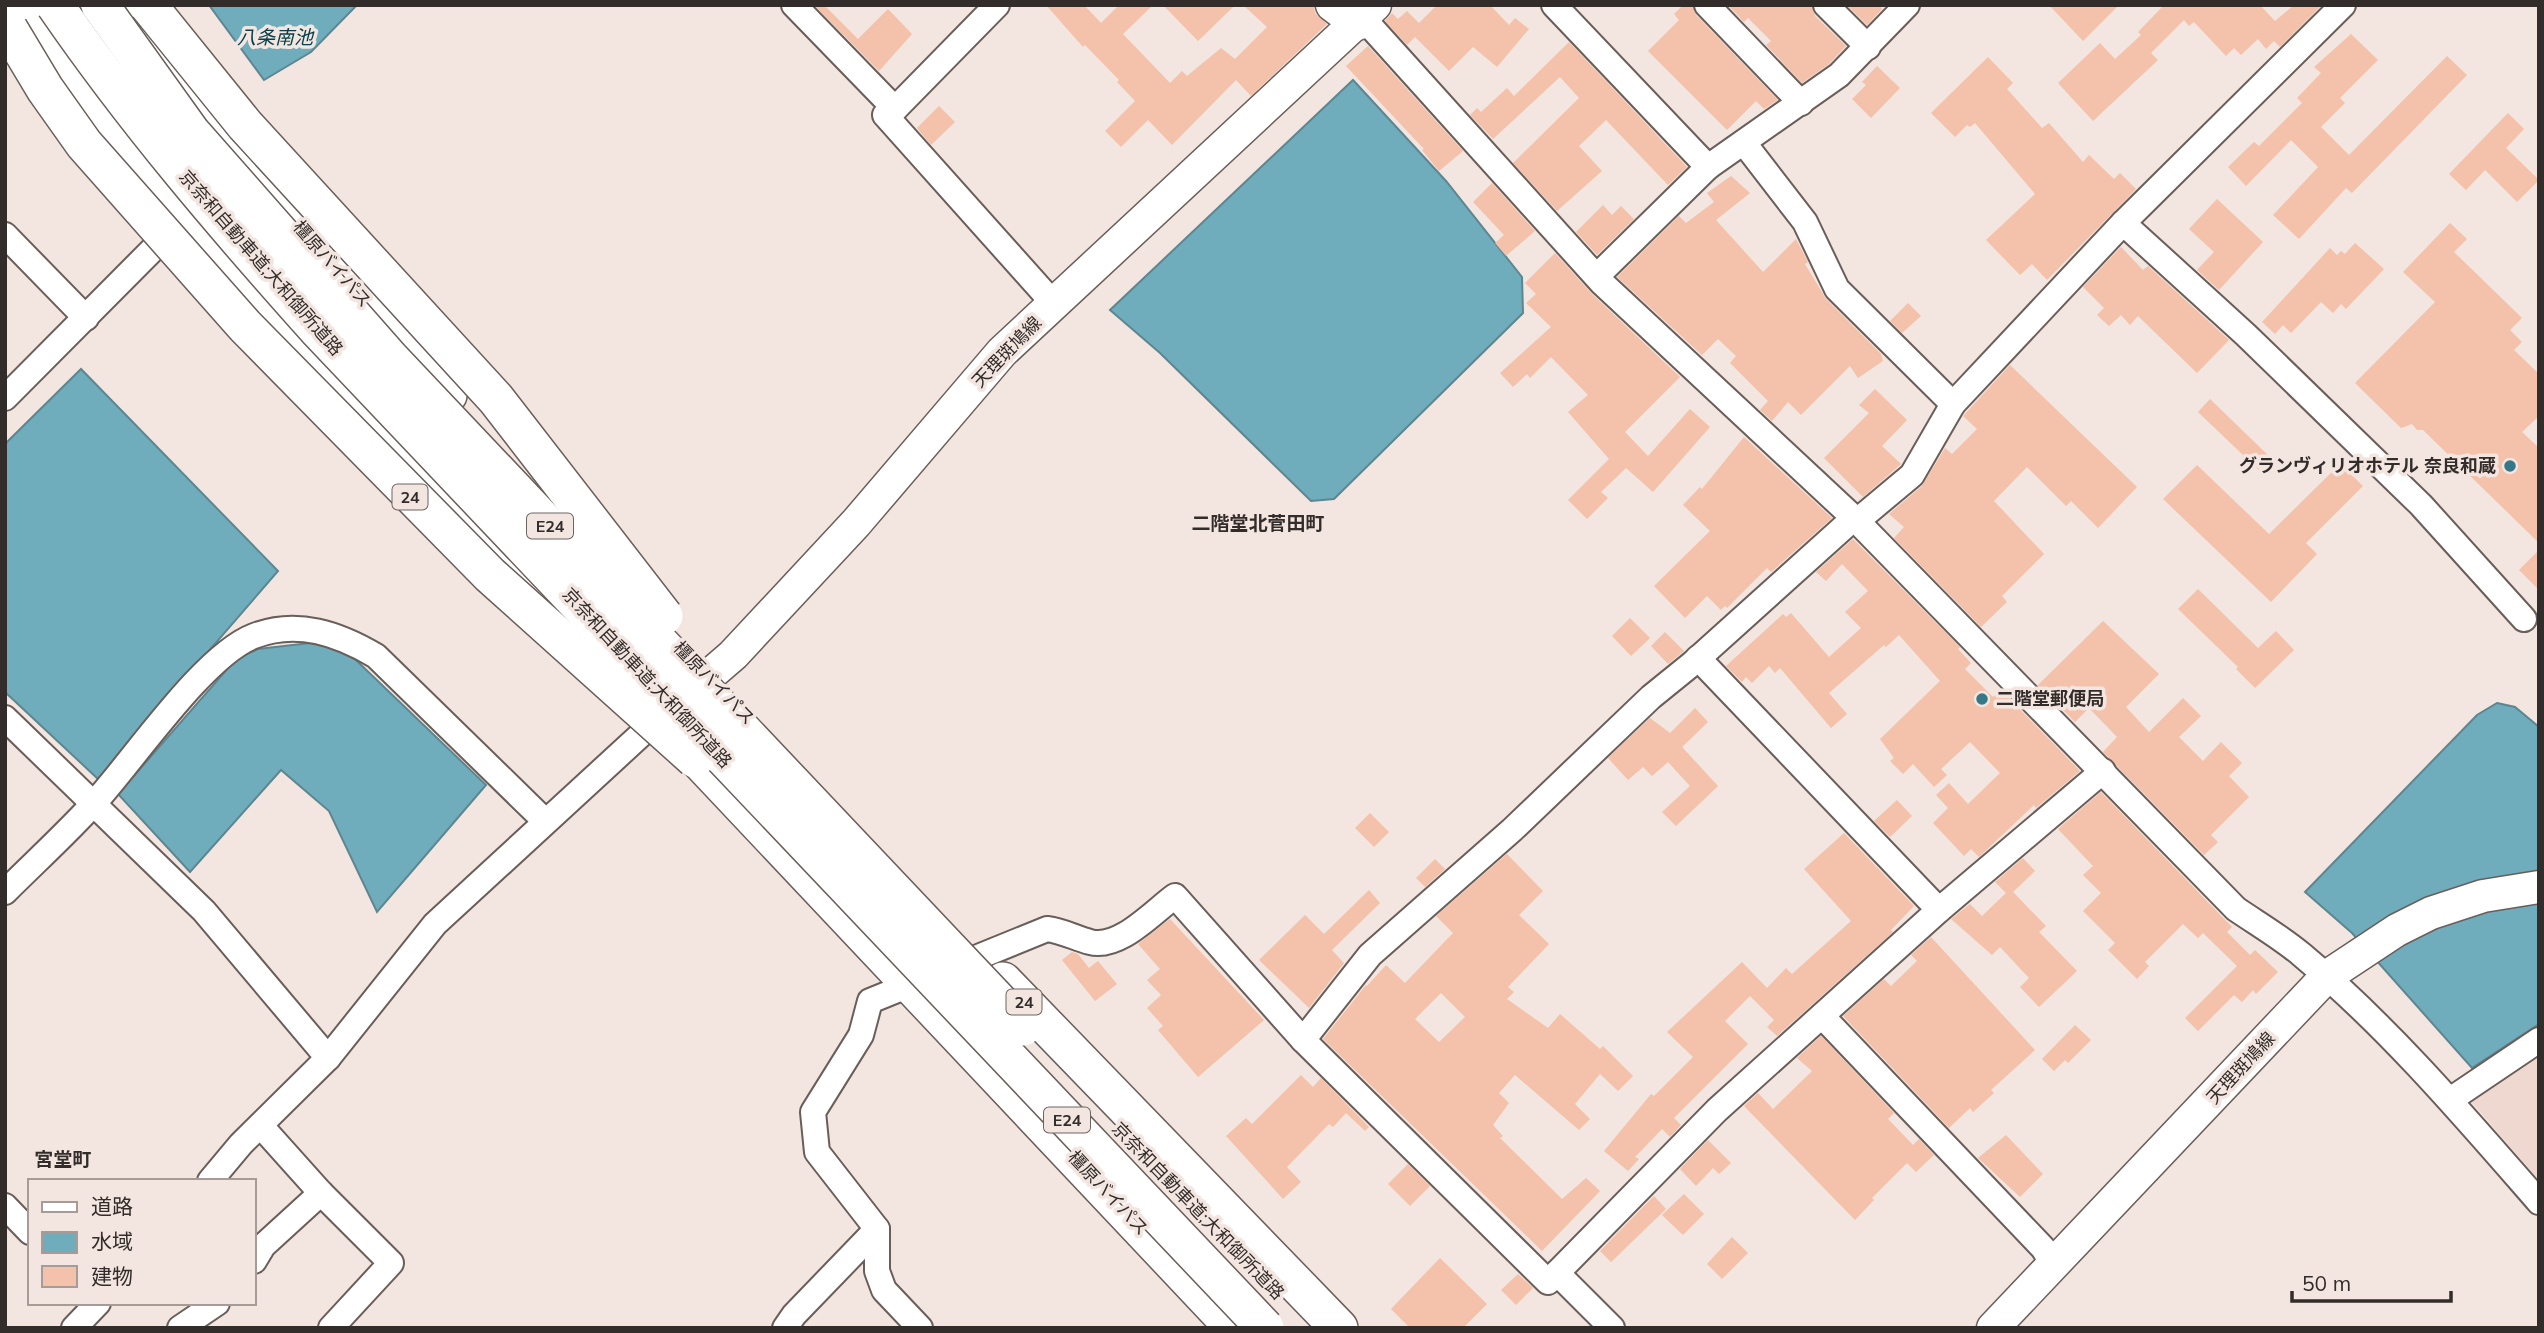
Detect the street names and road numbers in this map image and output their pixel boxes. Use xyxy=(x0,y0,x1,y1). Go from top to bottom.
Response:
street label: 京奈和自動車道;大和御所道路 xyxy=(175,165,348,360)
street label: 橿原バイパス xyxy=(288,216,376,312)
street label: 天理斑鳩線 xyxy=(967,311,1046,392)
road number: 24 xyxy=(392,484,428,510)
road number: E24 xyxy=(527,513,573,538)
street label: 京奈和自動車道;大和御所道路 xyxy=(558,583,737,773)
street label: 橿原バイパス xyxy=(669,636,760,729)
road number: 24 xyxy=(1006,990,1042,1014)
street label: 天理斑鳩線 xyxy=(2202,1027,2280,1108)
road number: E24 xyxy=(1044,1108,1090,1132)
street label: 京奈和自動車道;大和御所道路 xyxy=(1107,1117,1289,1304)
street label: 橿原バイパス xyxy=(1063,1145,1153,1240)

